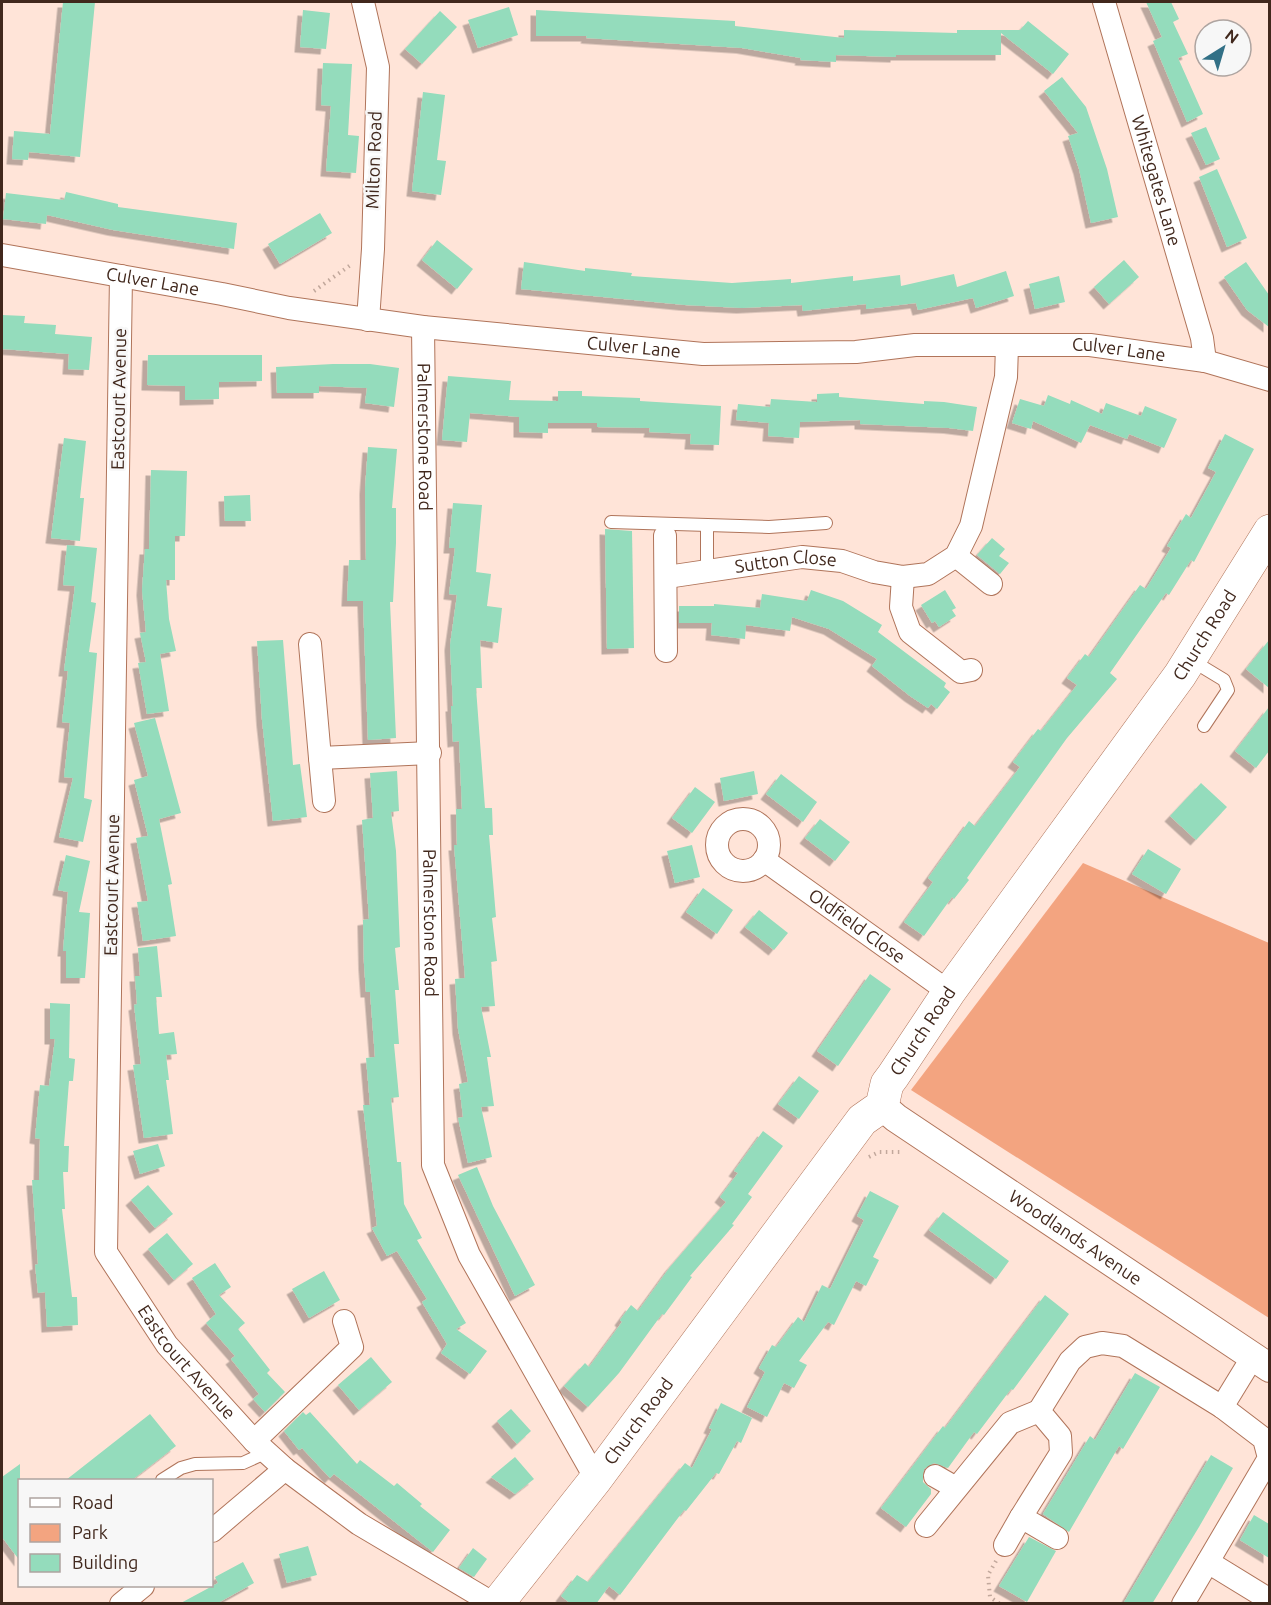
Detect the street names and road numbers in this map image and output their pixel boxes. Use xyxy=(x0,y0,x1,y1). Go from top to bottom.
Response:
street label: Milton Road xyxy=(361,111,385,209)
street label: Whitegates Lane xyxy=(1128,112,1186,248)
street label: Culver Lane xyxy=(105,263,201,299)
street label: Eastcourt Avenue xyxy=(107,328,129,470)
street label: Culver Lane xyxy=(586,332,682,361)
street label: Culver Lane xyxy=(1072,334,1167,364)
street label: Palmerstone Road xyxy=(414,363,436,511)
street label: Sutton Close xyxy=(733,546,838,576)
street label: Church Road xyxy=(1168,586,1240,684)
street label: Eastcourt Avenue xyxy=(100,814,122,956)
street label: Palmerstone Road xyxy=(420,849,442,997)
street label: Oldfield Close xyxy=(805,884,910,967)
street label: Church Road xyxy=(885,982,959,1079)
street label: Woodlands Avenue xyxy=(1006,1185,1146,1288)
street label: Eastcourt Avenue xyxy=(135,1301,240,1423)
street label: Church Road xyxy=(599,1374,676,1468)

